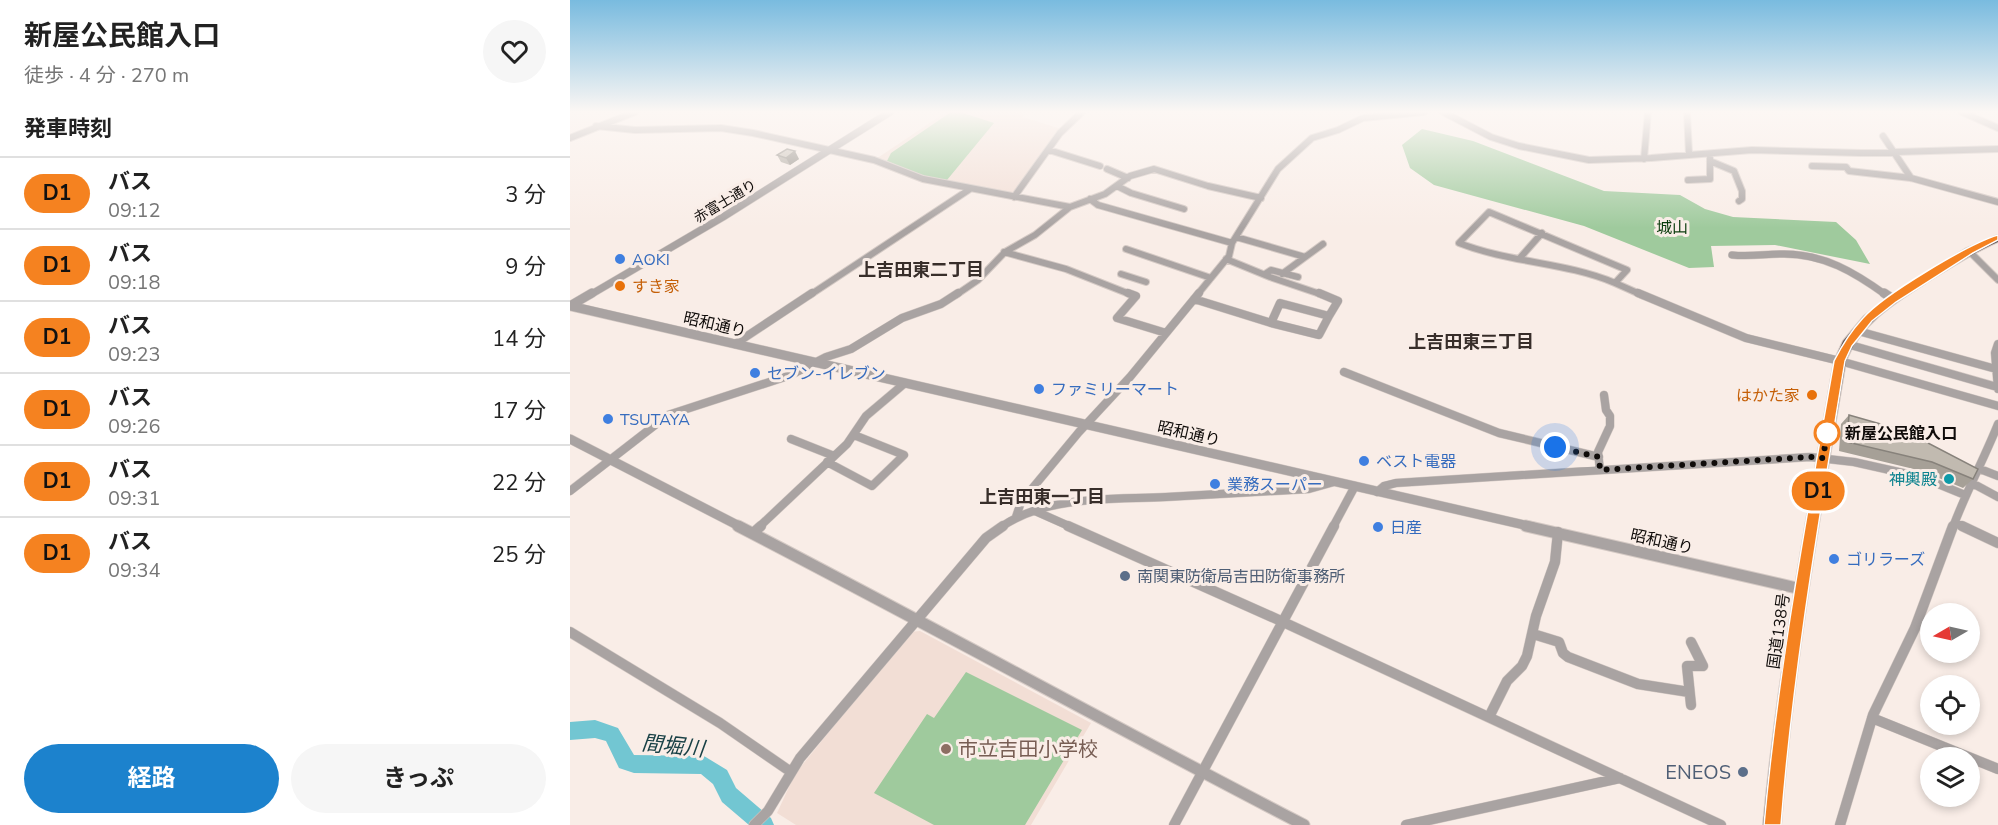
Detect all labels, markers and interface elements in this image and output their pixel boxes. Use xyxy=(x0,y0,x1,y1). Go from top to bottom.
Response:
text: 新屋公民館入口 xyxy=(24,17,220,55)
button: heart xyxy=(483,20,546,83)
text: 徒歩 · 4 分 · 270 m xyxy=(24,62,189,89)
text: 発車時刻 xyxy=(24,114,112,144)
text: バス xyxy=(108,167,152,197)
street label: 赤富士通り xyxy=(690,175,760,228)
text: D1 xyxy=(43,179,71,207)
text: 3 分 xyxy=(505,180,546,210)
text: 09:12 xyxy=(108,197,161,224)
park label: 城山 xyxy=(1656,217,1688,239)
text: バス xyxy=(108,239,152,269)
place label: AOKI xyxy=(632,249,670,271)
text: D1 xyxy=(43,251,71,279)
text: 9 分 xyxy=(505,252,546,282)
marker: AOKI xyxy=(613,252,627,266)
district label: 上吉田東二丁目 xyxy=(858,258,984,282)
text: 09:18 xyxy=(108,269,161,296)
place label: すき家 xyxy=(632,276,680,298)
marker: すき家 xyxy=(613,279,627,293)
street label: 昭和通り xyxy=(681,307,748,343)
text: バス xyxy=(108,311,152,341)
text: D1 xyxy=(43,323,71,351)
text: 14 分 xyxy=(492,324,546,354)
district label: 上吉田東三丁目 xyxy=(1408,330,1534,354)
text: 09:23 xyxy=(108,341,161,368)
place label: セブン-イレブン xyxy=(767,363,886,385)
marker: セブン-イレブン xyxy=(748,366,762,380)
place label: ファミリーマート xyxy=(1051,379,1179,401)
marker: ファミリーマート xyxy=(1032,382,1046,396)
text: バス xyxy=(108,383,152,413)
place label: はかた家 xyxy=(1736,385,1800,407)
marker: はかた家 xyxy=(1805,388,1819,402)
text: D1 xyxy=(43,395,71,423)
text: 17 分 xyxy=(492,396,546,426)
place label: TSUTAYA xyxy=(620,409,690,431)
marker: TSUTAYA xyxy=(601,412,615,426)
text: 09:26 xyxy=(108,413,161,440)
street label: 昭和通り xyxy=(1155,416,1222,452)
marker: 新屋公民館入口 xyxy=(1814,420,1840,446)
place label: 新屋公民館入口 xyxy=(1845,423,1957,445)
your location xyxy=(1540,432,1570,462)
place label: ベスト電器 xyxy=(1376,451,1456,473)
marker: ベスト電器 xyxy=(1357,454,1371,468)
text: バス xyxy=(108,455,152,485)
text: D1 xyxy=(43,467,71,495)
text: 22 分 xyxy=(492,468,546,498)
place label: 神輿殿 xyxy=(1889,469,1937,491)
line badge: D1 xyxy=(1791,472,1845,510)
marker: 神輿殿 xyxy=(1942,472,1956,486)
place label: 業務スーパー xyxy=(1227,474,1323,496)
marker: 業務スーパー xyxy=(1208,477,1222,491)
text: D1 xyxy=(1804,477,1832,505)
text: 09:31 xyxy=(108,485,161,512)
district label: 上吉田東一丁目 xyxy=(979,485,1105,509)
place label: 日産 xyxy=(1390,517,1422,539)
marker: 日産 xyxy=(1371,520,1385,534)
street label: 昭和通り xyxy=(1628,524,1695,560)
text: バス xyxy=(108,527,152,557)
text: D1 xyxy=(43,539,71,567)
text: 25 分 xyxy=(492,540,546,570)
place label: ゴリラーズ xyxy=(1846,549,1925,571)
marker: ゴリラーズ xyxy=(1827,552,1841,566)
text: 09:34 xyxy=(108,557,161,584)
place label: 南関東防衛局吉田防衛事務所 xyxy=(1137,566,1345,588)
marker: 南関東防衛局吉田防衛事務所 xyxy=(1118,569,1132,583)
street label: 国道138号 xyxy=(1763,592,1795,671)
north arrow xyxy=(1920,603,1980,663)
map controls xyxy=(1920,603,1980,807)
button: locate xyxy=(1920,675,1980,735)
water label: 間堀川 xyxy=(640,729,708,763)
place label: 市立吉田小学校 xyxy=(958,736,1098,763)
marker: 市立吉田小学校 xyxy=(939,742,953,756)
button: 経路 xyxy=(24,744,279,813)
button: きっぷ xyxy=(291,744,546,813)
button: layers xyxy=(1920,747,1980,807)
place label: ENEOS xyxy=(1665,759,1731,786)
marker: ENEOS xyxy=(1736,765,1750,779)

